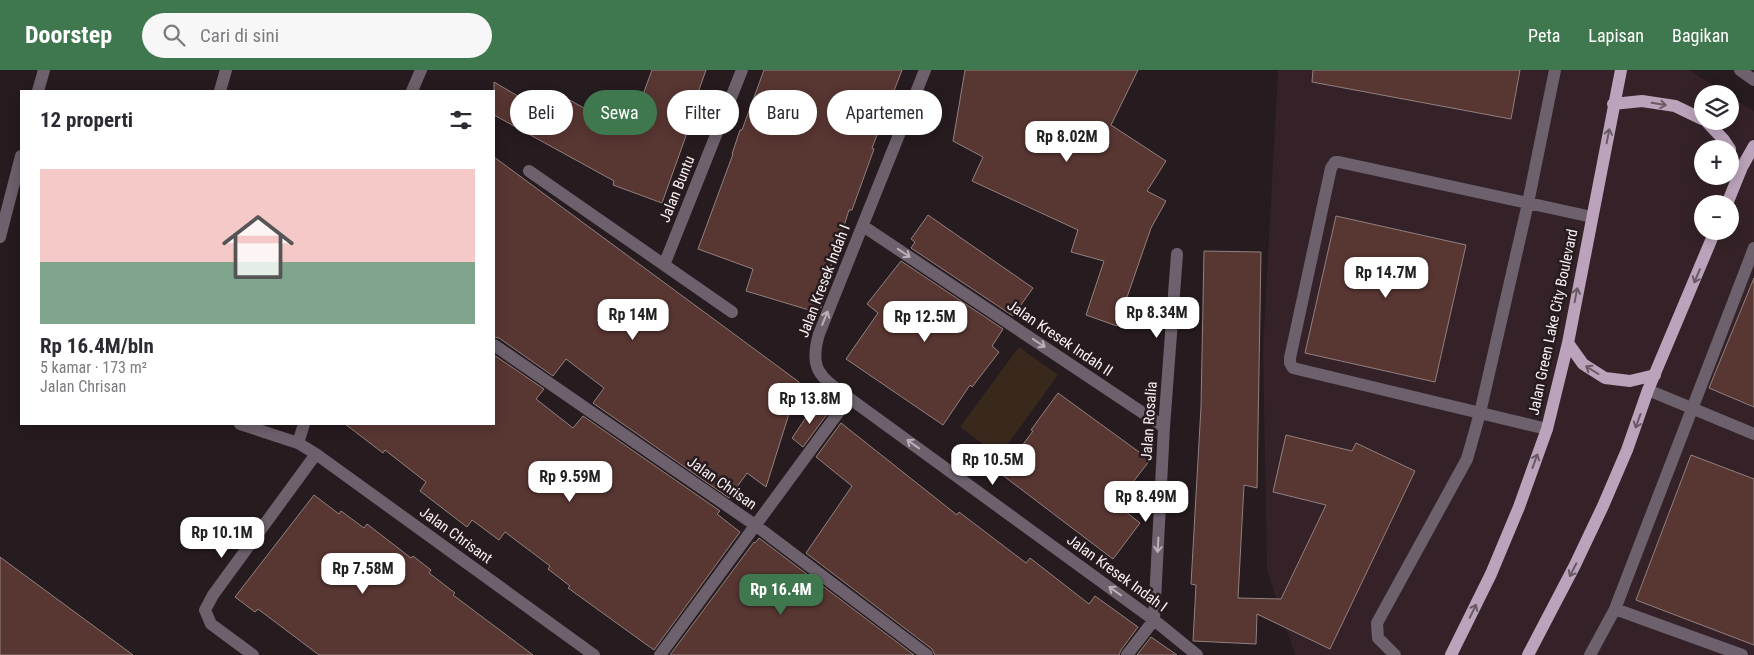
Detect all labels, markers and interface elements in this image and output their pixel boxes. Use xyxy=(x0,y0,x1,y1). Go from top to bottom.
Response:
search box xyxy=(142,13,492,58)
text: Doorstep xyxy=(25,21,112,49)
icon: search xyxy=(160,21,188,49)
text: Cari di sini xyxy=(200,24,279,47)
text: Peta xyxy=(1528,25,1560,46)
text: Lapisan xyxy=(1588,25,1644,46)
text: Bagikan xyxy=(1672,25,1729,46)
map controls xyxy=(1694,85,1739,240)
button: layers xyxy=(1694,85,1739,130)
chip: Beli xyxy=(510,90,573,135)
chip: Sewa xyxy=(583,90,657,135)
chip: Filter xyxy=(667,90,739,135)
chip: Baru xyxy=(749,90,817,135)
chip: Apartemen xyxy=(827,90,942,135)
one-way arrow xyxy=(1651,99,1667,109)
icon: filters xyxy=(447,106,475,134)
text: 12 properti xyxy=(40,108,133,132)
pin: Rp 8.02M xyxy=(1015,121,1119,163)
text: Rp 8.02M xyxy=(1036,127,1098,146)
one-way arrow xyxy=(1603,128,1613,144)
button: + xyxy=(1694,140,1739,185)
street label: Jalan Buntu xyxy=(656,153,698,225)
button: − xyxy=(1694,195,1739,240)
icon: home xyxy=(213,202,303,292)
street label: Jalan Kresek Indah I xyxy=(794,222,854,340)
street label: Jalan Green Lake City Boulevard xyxy=(1524,227,1582,417)
one-way arrow xyxy=(896,248,910,258)
pin: Rp 14.7M xyxy=(1334,256,1438,299)
text: Rp 14.7M xyxy=(1355,263,1417,282)
one-way arrow xyxy=(1691,268,1701,283)
one-way arrow xyxy=(1572,287,1582,303)
street label: Jalan Kresek Indah II xyxy=(1004,296,1116,380)
pin: Rp 8.34M xyxy=(1105,296,1209,339)
pin: Rp 14M xyxy=(592,298,674,341)
pin: Rp 12.5M xyxy=(873,300,977,343)
text: Rp 8.34M xyxy=(1126,303,1188,322)
text: Rp 14M xyxy=(609,305,657,324)
text: Rp 12.5M xyxy=(894,307,956,326)
one-way arrow xyxy=(821,311,831,326)
text: Rp 16.4M/bln xyxy=(40,334,154,358)
one-way arrow xyxy=(1032,338,1046,348)
text: 5 kamar · 173 m² xyxy=(40,358,147,377)
one-way arrow xyxy=(1586,365,1600,375)
text: Jalan Chrisan xyxy=(40,377,126,396)
street label: Jalan Rosalia xyxy=(1137,381,1161,461)
pin: Rp 13.8M xyxy=(758,382,862,425)
text: Rp 13.8M xyxy=(779,389,841,408)
one-way arrow xyxy=(1632,412,1642,428)
one-way arrow xyxy=(906,439,920,450)
pin: Rp 10.5M xyxy=(941,444,1045,486)
text: Rp 10.5M xyxy=(962,450,1024,469)
street label: Jalan Chrisan xyxy=(684,452,760,514)
one-way arrow xyxy=(1531,454,1540,469)
pin: Rp 9.59M xyxy=(518,460,622,503)
text: Rp 9.59M xyxy=(539,467,601,486)
pin: Rp 8.49M xyxy=(1094,480,1198,523)
text: Rp 8.49M xyxy=(1115,487,1177,506)
street label: Jalan Chrisant xyxy=(416,503,496,567)
pin: Rp 10.1M xyxy=(170,516,274,559)
text: Rp 10.1M xyxy=(191,523,253,542)
street label: Jalan Kresek Indah I xyxy=(1063,531,1171,615)
one-way arrow xyxy=(1154,537,1163,553)
pin: Rp 7.58M xyxy=(311,552,415,595)
text: Rp 7.58M xyxy=(332,559,394,578)
one-way arrow xyxy=(1568,562,1578,577)
pin: Rp 16.4M xyxy=(729,574,833,616)
text: Rp 16.4M xyxy=(750,580,812,599)
one-way arrow xyxy=(1108,586,1122,596)
one-way arrow xyxy=(1469,604,1478,619)

